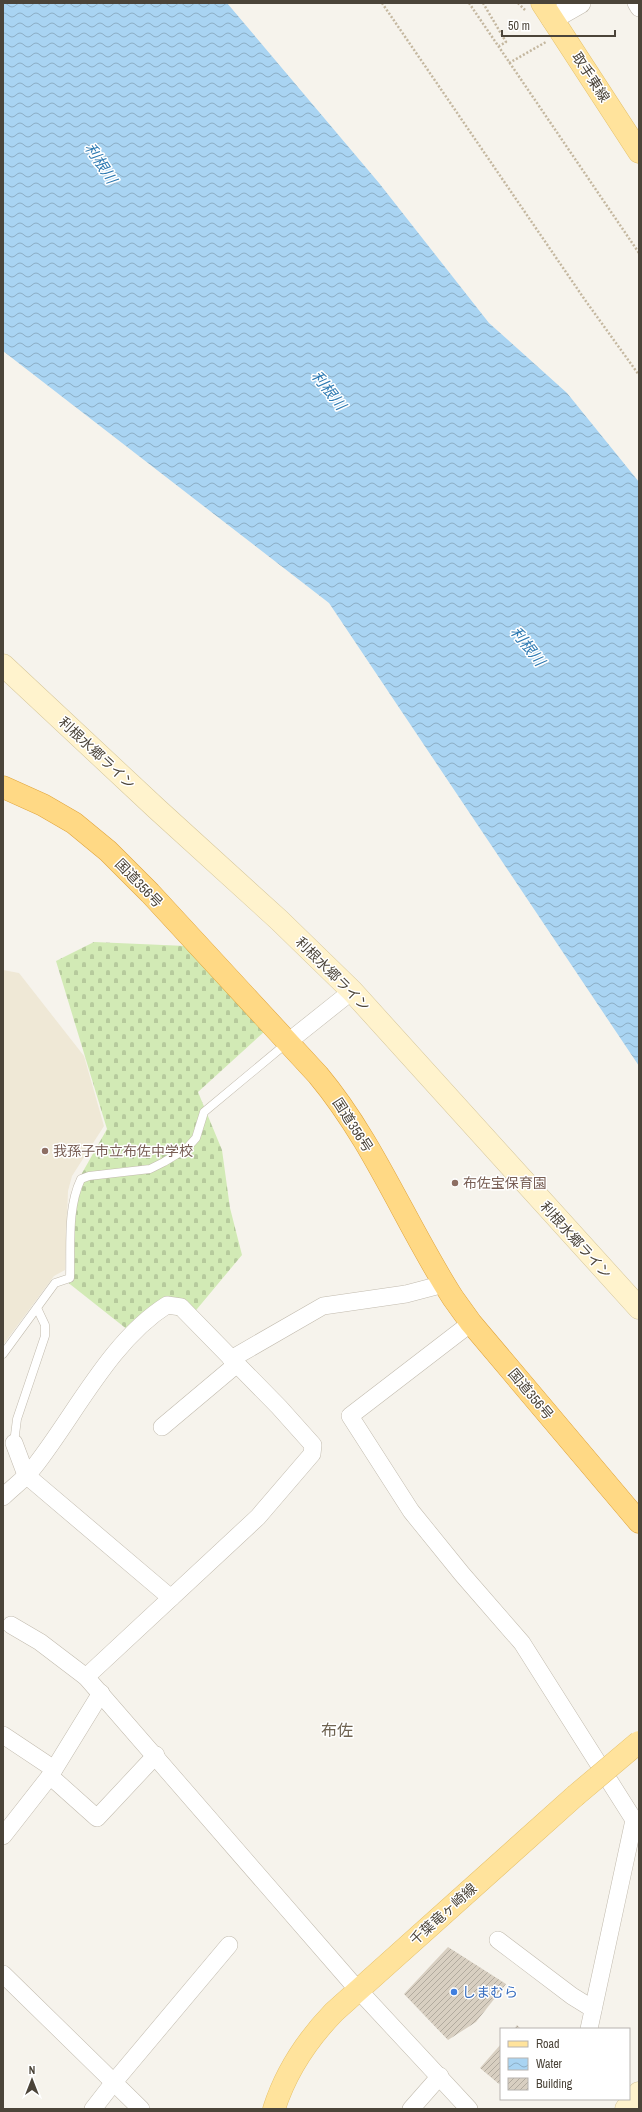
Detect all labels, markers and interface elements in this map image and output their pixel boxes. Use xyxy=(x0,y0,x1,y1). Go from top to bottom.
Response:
scale bar xyxy=(502,12,615,38)
text: 50 m xyxy=(508,18,530,34)
street label: 取手東線 xyxy=(568,49,614,105)
water label: 利根川 xyxy=(80,138,123,189)
water label: 利根川 xyxy=(307,366,352,416)
water label: 利根川 xyxy=(506,622,551,672)
street label: 利根水郷ライン xyxy=(55,713,139,793)
street label: 国道356号 xyxy=(111,855,167,911)
street label: 利根水郷ライン xyxy=(292,933,374,1015)
street label: 国道356号 xyxy=(329,1094,377,1156)
place label: 我孫子市立布佐中学校 xyxy=(53,1142,193,1160)
marker: 我孫子市立布佐中学校 xyxy=(40,1146,50,1156)
place label: 布佐宝保育園 xyxy=(463,1174,547,1192)
marker: 布佐宝保育園 xyxy=(450,1178,460,1188)
street label: 利根水郷ライン xyxy=(537,1198,615,1282)
street label: 国道356号 xyxy=(504,1365,558,1423)
district label: 布佐 xyxy=(321,1719,353,1741)
street label: 千葉竜ヶ崎線 xyxy=(406,1879,480,1949)
place label: しまむら xyxy=(462,1983,518,2001)
marker: しまむら xyxy=(449,1987,459,1997)
legend xyxy=(500,2028,630,2100)
text: Road xyxy=(536,2036,560,2052)
text: Water xyxy=(536,2056,563,2072)
north arrow xyxy=(12,2060,52,2100)
text: N xyxy=(29,2063,35,2077)
text: Building xyxy=(536,2076,573,2092)

